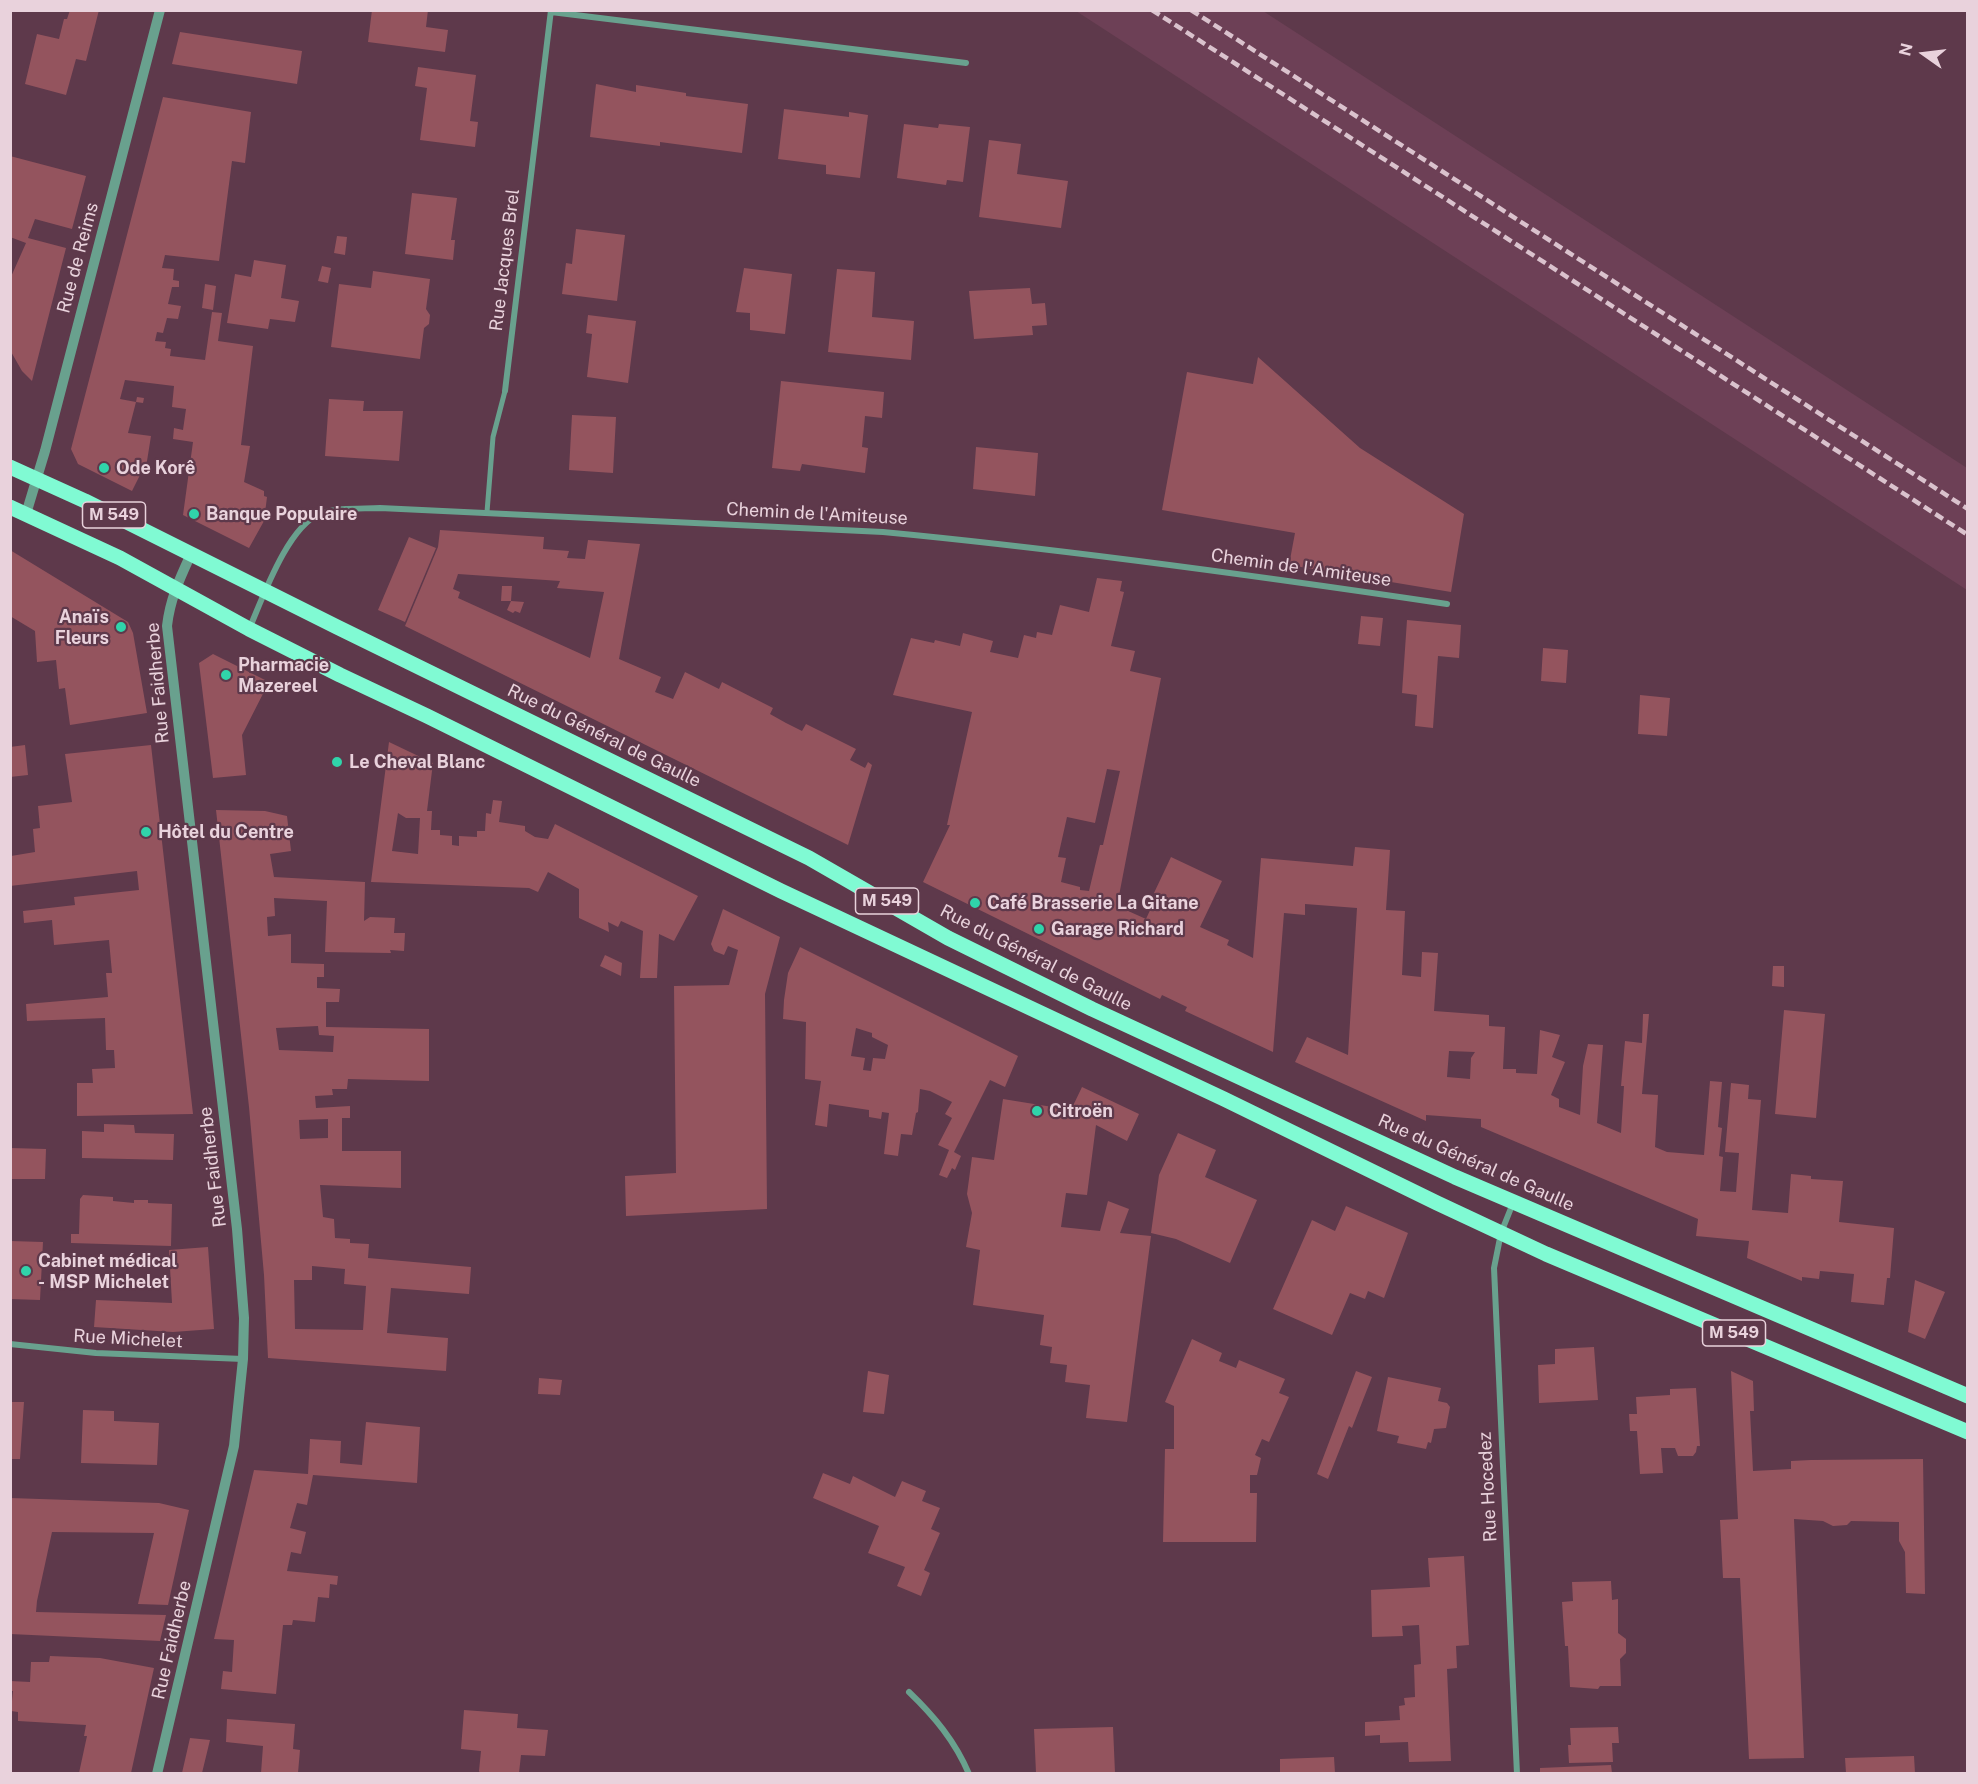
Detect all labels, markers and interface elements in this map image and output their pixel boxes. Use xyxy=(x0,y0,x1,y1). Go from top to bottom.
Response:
north arrow xyxy=(1894,24,1954,84)
text: N xyxy=(1895,41,1917,58)
street label: Rue Jacques Brel xyxy=(486,188,524,332)
street label: Rue de Reims xyxy=(53,200,103,316)
place label: Ode Korê xyxy=(116,457,195,479)
marker: Ode Korê xyxy=(97,461,111,475)
street label: Chemin de l'Amiteuse xyxy=(726,498,908,530)
road number: M 549 xyxy=(82,502,146,528)
place label: Banque Populaire xyxy=(206,503,357,525)
marker: Banque Populaire xyxy=(187,507,201,521)
street label: Chemin de l'Amiteuse xyxy=(1209,545,1393,591)
place label: Anaïs Fleurs xyxy=(55,606,109,648)
marker: Anaïs Fleurs xyxy=(114,620,128,634)
street label: Rue Faidherbe xyxy=(142,622,174,744)
place label: Pharmacie Mazereel xyxy=(238,654,329,696)
marker: Pharmacie Mazereel xyxy=(219,668,233,682)
street label: Rue du Général de Gaulle xyxy=(504,680,704,792)
place label: Le Cheval Blanc xyxy=(349,751,485,773)
marker: Le Cheval Blanc xyxy=(330,755,344,769)
place label: Hôtel du Centre xyxy=(158,821,294,843)
marker: Hôtel du Centre xyxy=(139,825,153,839)
road number: M 549 xyxy=(856,888,918,914)
place label: Café Brasserie La Gitane xyxy=(987,892,1199,914)
marker: Café Brasserie La Gitane xyxy=(968,896,982,910)
street label: Rue du Général de Gaulle xyxy=(936,900,1136,1016)
place label: Garage Richard xyxy=(1051,918,1184,940)
marker: Garage Richard xyxy=(1032,922,1046,936)
place label: Citroën xyxy=(1049,1100,1113,1122)
marker: Citroën xyxy=(1030,1104,1044,1118)
street label: Rue Faidherbe xyxy=(195,1105,231,1229)
street label: Rue du Général de Gaulle xyxy=(1375,1110,1577,1216)
place label: Cabinet médical - MSP Michelet xyxy=(38,1250,177,1292)
marker: Cabinet médical - MSP Michelet xyxy=(19,1264,33,1278)
road number: M 549 xyxy=(1702,1320,1766,1346)
street label: Rue Michelet xyxy=(73,1325,183,1353)
street label: Rue Hocedez xyxy=(1474,1431,1502,1543)
street label: Rue Faidherbe xyxy=(148,1578,196,1702)

